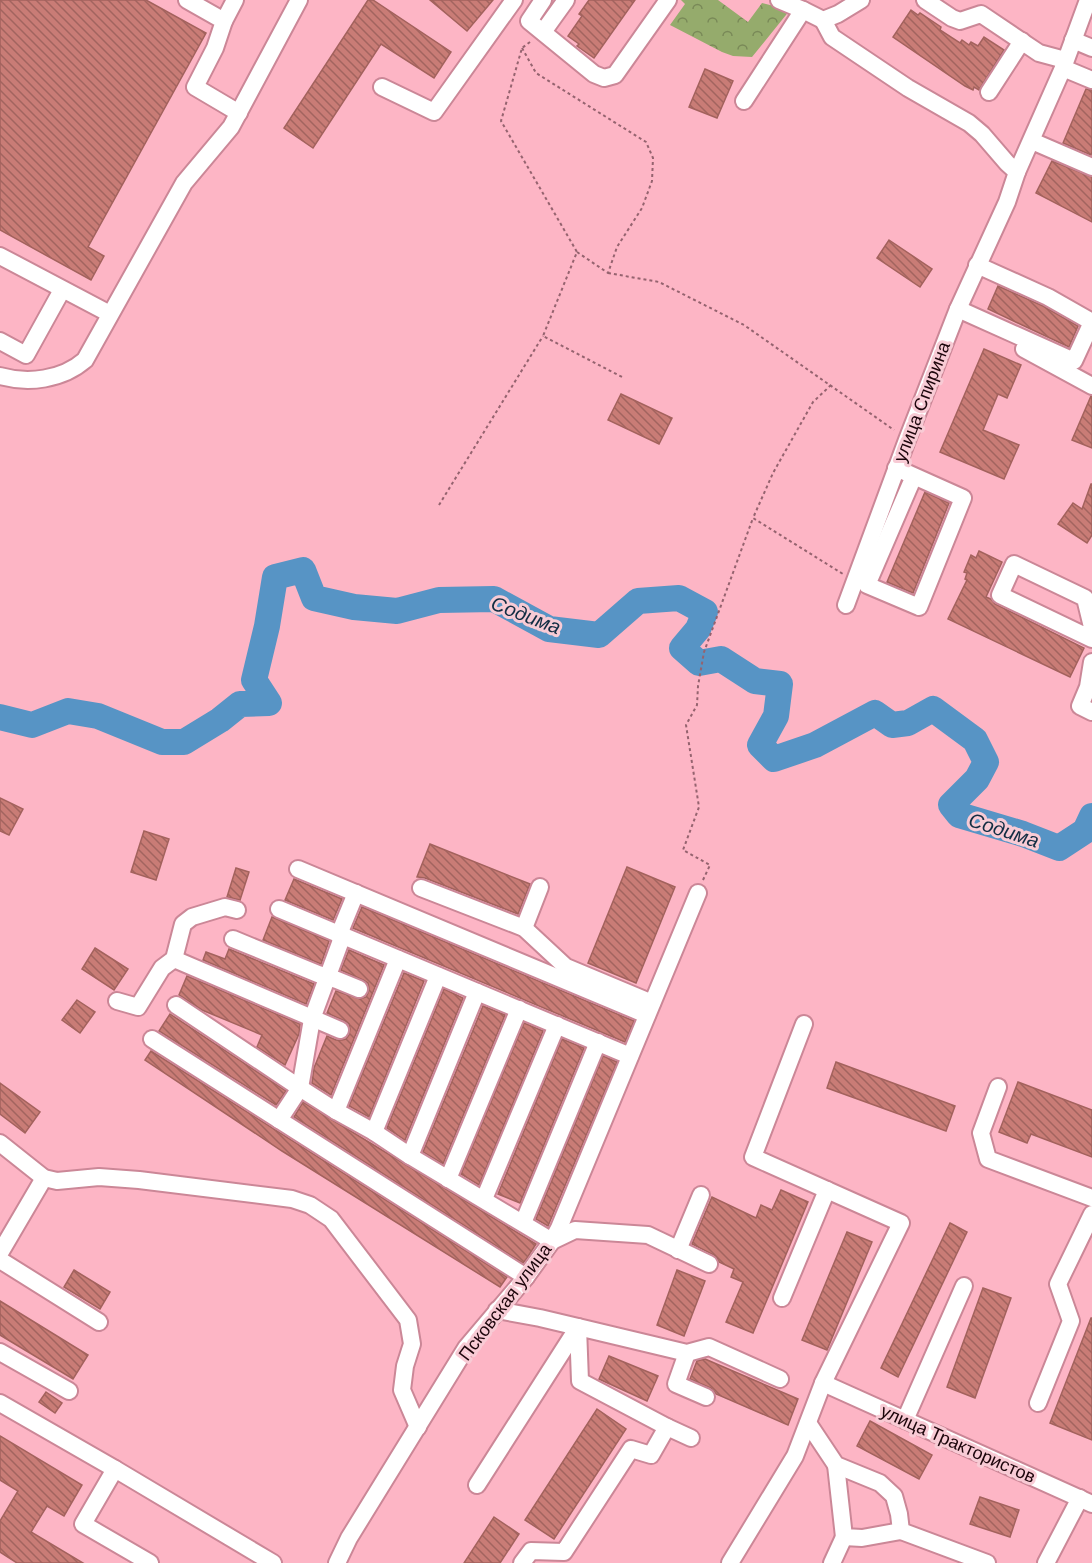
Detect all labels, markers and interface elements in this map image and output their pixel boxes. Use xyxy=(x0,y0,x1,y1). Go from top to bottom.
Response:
street label: улица Спирина xyxy=(890,338,954,465)
water label: Содима xyxy=(488,592,564,638)
water label: Содима xyxy=(966,808,1042,852)
street label: Псковская улица xyxy=(455,1239,556,1364)
street label: улица Трактористов xyxy=(878,1401,1038,1487)

